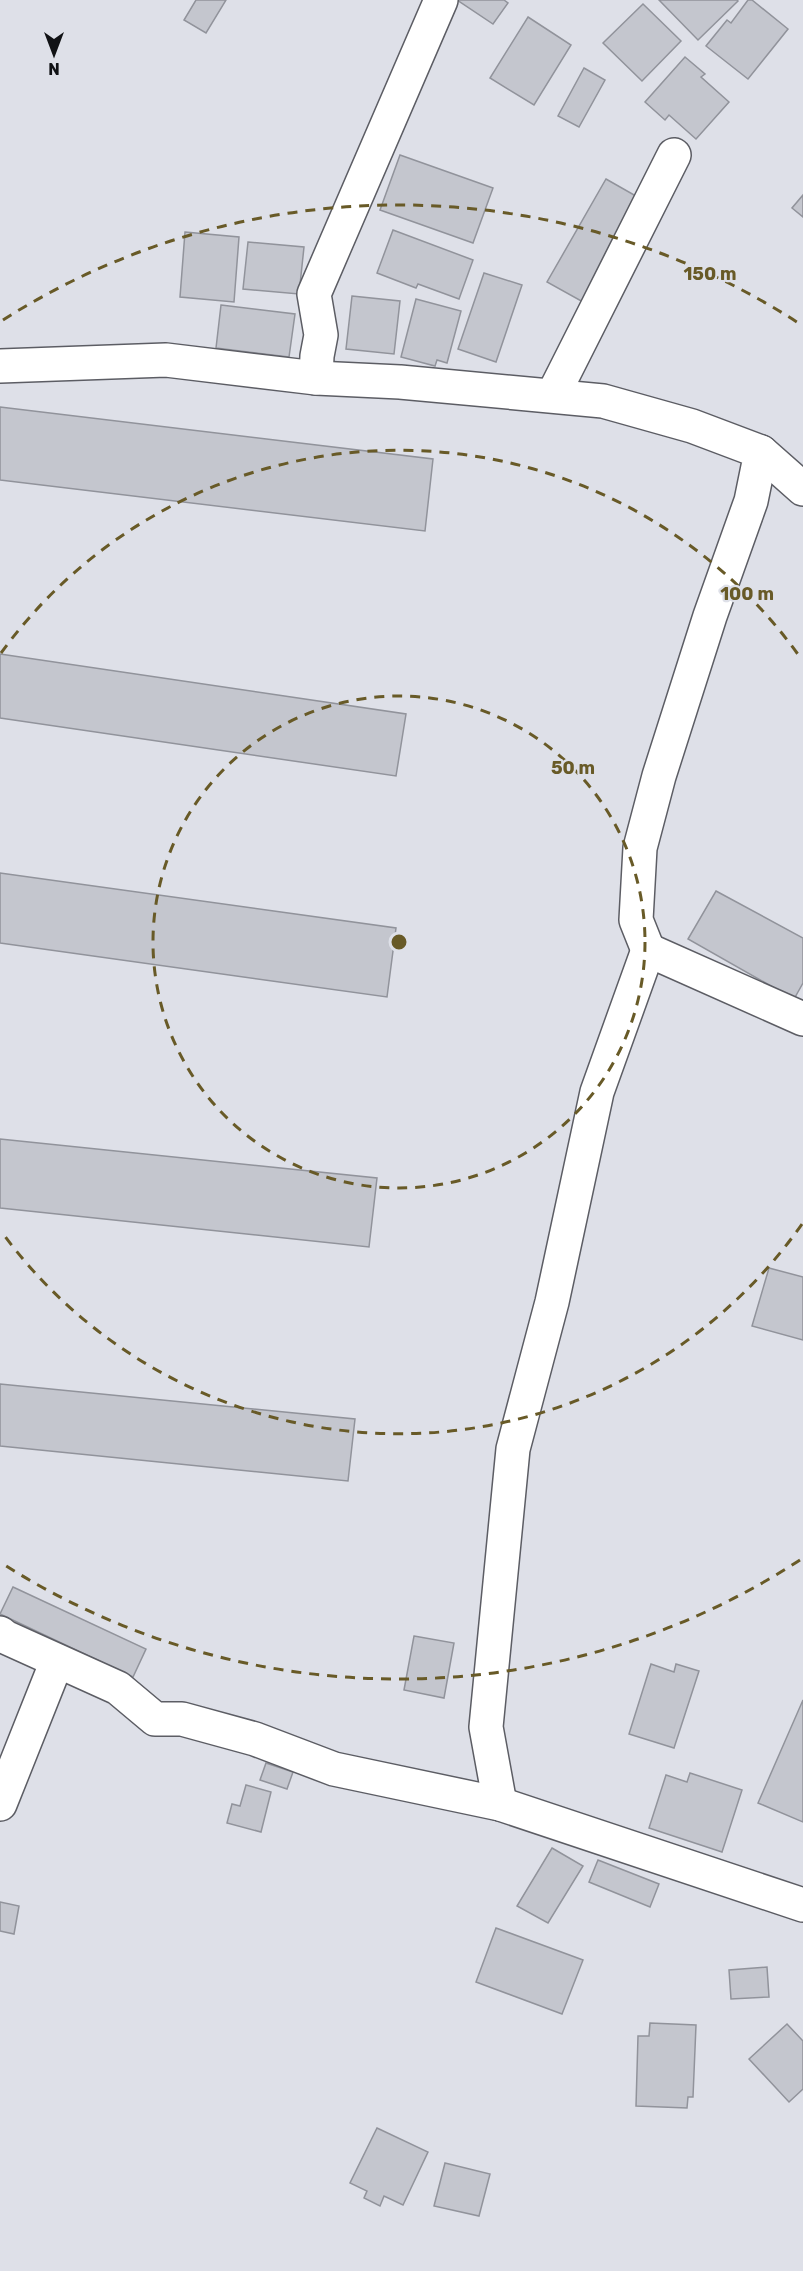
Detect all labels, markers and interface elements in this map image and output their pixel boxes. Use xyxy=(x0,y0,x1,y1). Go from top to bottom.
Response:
north arrow xyxy=(24,24,84,84)
text: N xyxy=(48,59,60,78)
text: 150 m xyxy=(683,263,737,285)
text: 100 m xyxy=(720,583,774,605)
text: 50 m xyxy=(551,757,595,779)
centre of rings xyxy=(389,932,409,952)

